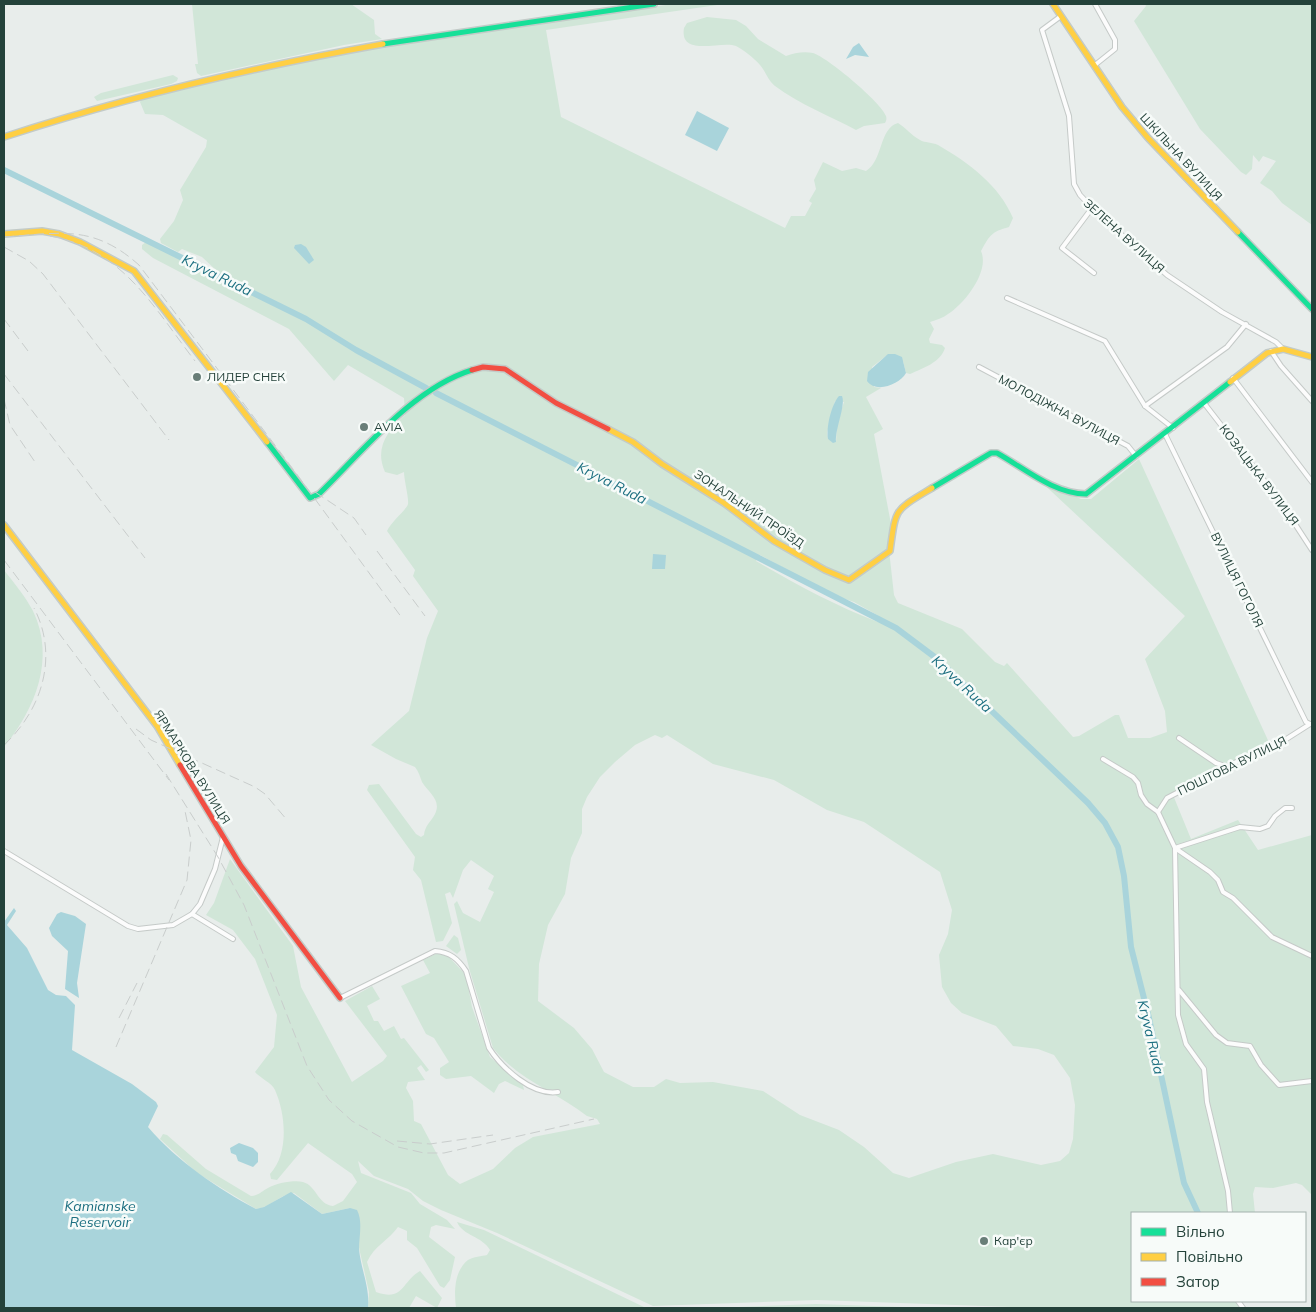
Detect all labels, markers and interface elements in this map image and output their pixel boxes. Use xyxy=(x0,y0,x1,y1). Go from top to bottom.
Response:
street label: ШКІЛЬНА ВУЛИЦЯ xyxy=(1137,110,1226,204)
street label: ЗЕЛЕНА ВУЛИЦЯ xyxy=(1081,195,1168,276)
water label: Kryva Ruda xyxy=(179,250,255,300)
place label: ЛИДЕР СНЕК xyxy=(207,369,285,384)
marker: ЛИДЕР СНЕК xyxy=(191,371,203,383)
street label: МОЛОДІЖНА ВУЛИЦЯ xyxy=(996,371,1122,448)
place label: AVIA xyxy=(374,419,403,434)
marker: AVIA xyxy=(358,421,370,433)
street label: КОЗАЦЬКА ВУЛИЦЯ xyxy=(1216,421,1302,528)
water label: Kryva Ruda xyxy=(574,458,650,508)
street label: ЗОНАЛЬНИЙ ПРОЇЗД xyxy=(691,466,807,551)
street label: ВУЛИЦЯ ГОГОЛЯ xyxy=(1208,530,1267,630)
water label: Kryva Ruda xyxy=(928,652,996,716)
street label: ЯРМАРКОВА ВУЛИЦЯ xyxy=(151,707,234,827)
street label: ПОШТОВА ВУЛИЦЯ xyxy=(1175,733,1289,798)
water label: Kryva Ruda xyxy=(1134,998,1168,1076)
water label: Kamianske Reservoir xyxy=(64,1197,136,1231)
legend xyxy=(1131,1212,1306,1302)
text: Вільно xyxy=(1176,1222,1225,1241)
place label: Кар'єр xyxy=(994,1233,1033,1248)
marker: Кар'єр xyxy=(978,1235,990,1247)
text: Повільно xyxy=(1176,1247,1243,1266)
text: Затор xyxy=(1176,1272,1220,1291)

